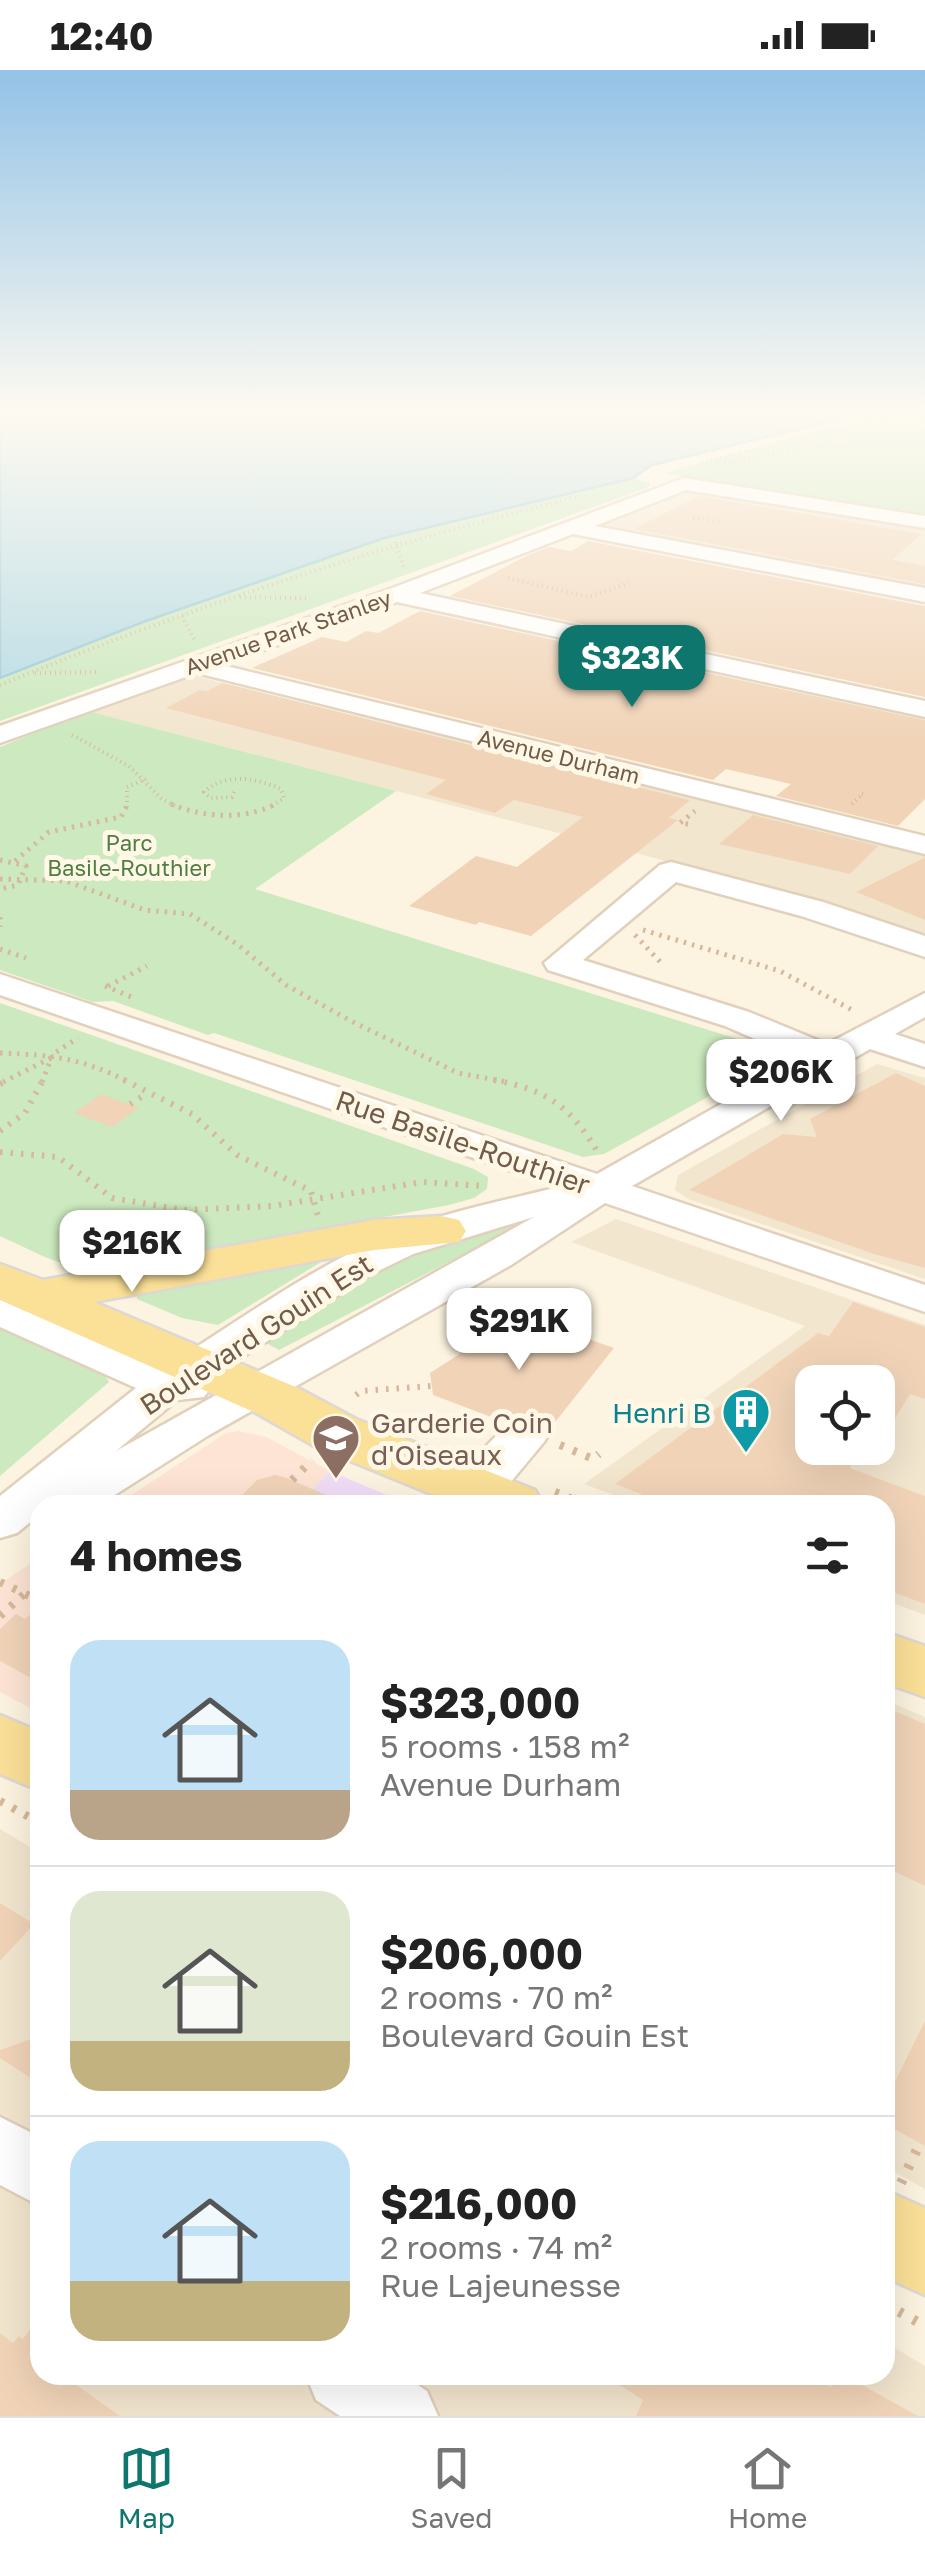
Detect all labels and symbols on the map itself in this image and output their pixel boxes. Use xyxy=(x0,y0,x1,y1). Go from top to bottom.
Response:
street label: Avenue Park Stanley xyxy=(181,584,395,680)
pin: $323K xyxy=(562,625,702,710)
street label: Avenue Durham xyxy=(475,723,643,789)
park label: Parc Basile-Routhier xyxy=(47,829,211,881)
pin: $206K xyxy=(711,1039,851,1124)
street label: Rue Basile-Routhier xyxy=(332,1083,595,1201)
pin: $216K xyxy=(62,1210,202,1295)
street label: Boulevard Gouin Est xyxy=(133,1246,379,1422)
pin: $291K xyxy=(449,1288,589,1373)
building icon: Henri B xyxy=(720,1386,772,1454)
place label: Henri B xyxy=(612,1396,711,1429)
place label: Garderie Coin d'Oiseaux xyxy=(371,1406,553,1471)
school or university icon: Garderie Coin d'Oiseaux xyxy=(310,1412,362,1480)

